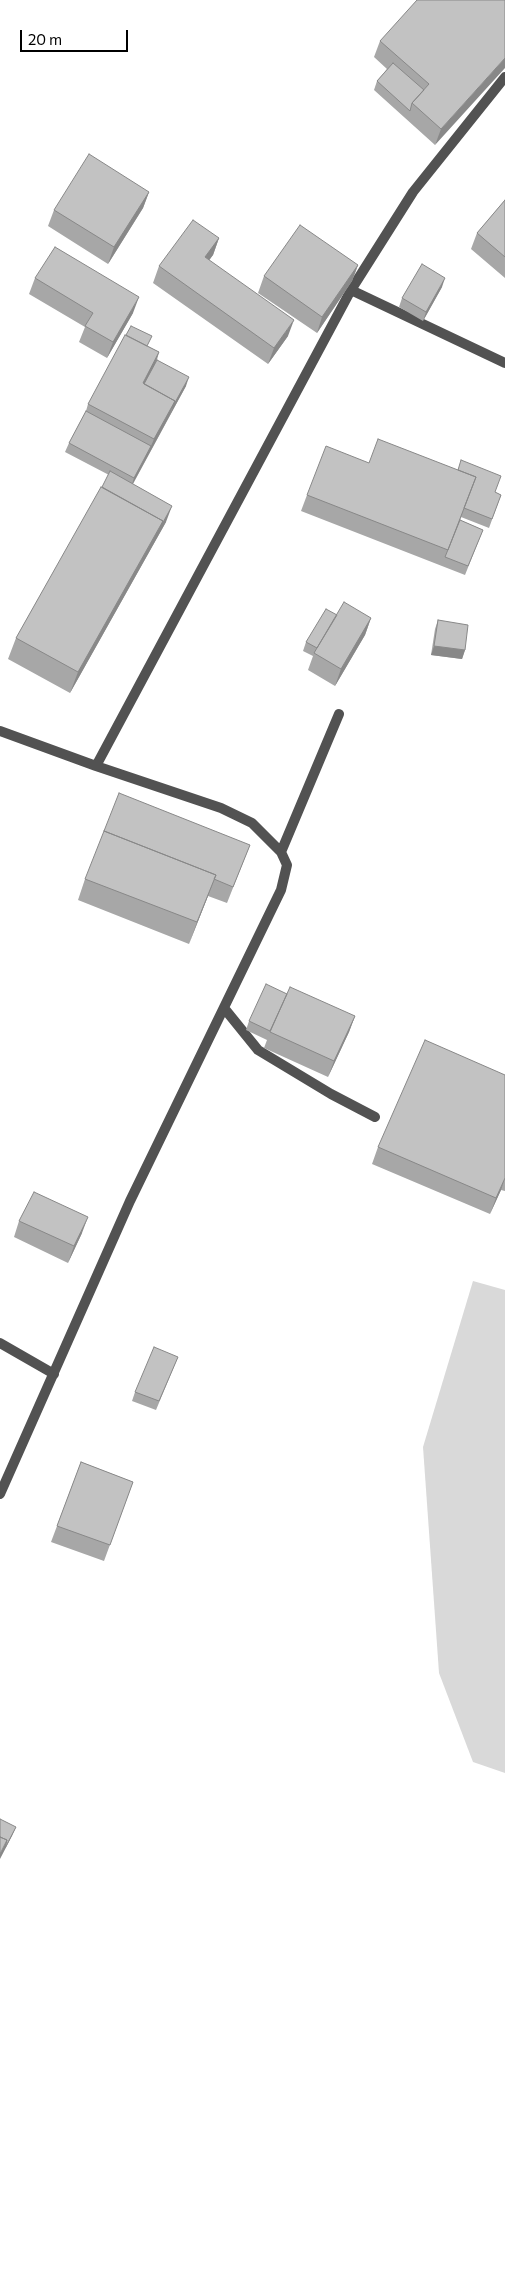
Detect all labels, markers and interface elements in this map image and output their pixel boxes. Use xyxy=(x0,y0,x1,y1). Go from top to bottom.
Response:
scale bar xyxy=(22,20,130,52)
text: 20 m xyxy=(28,30,62,48)

